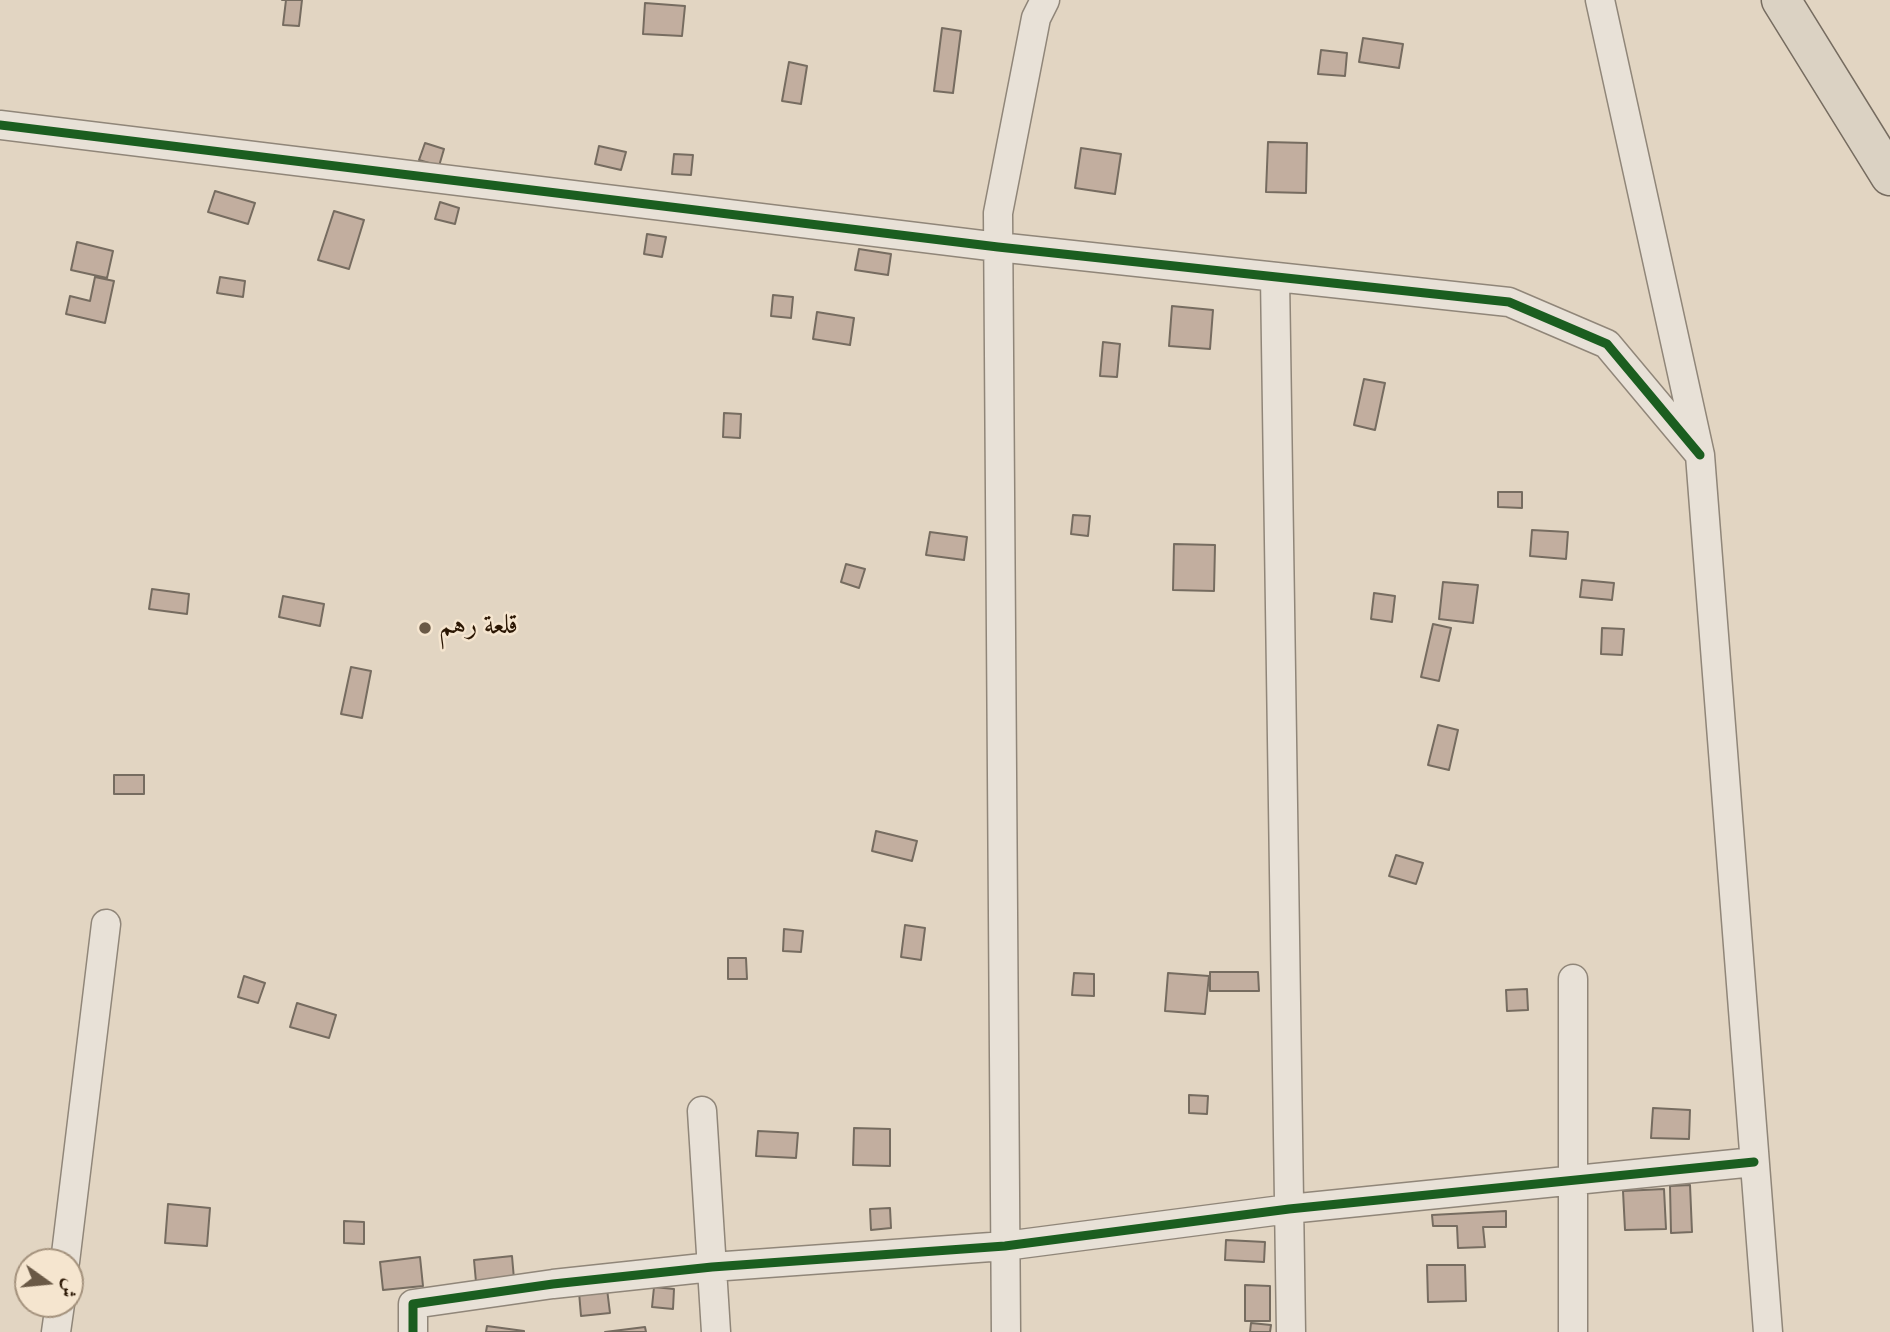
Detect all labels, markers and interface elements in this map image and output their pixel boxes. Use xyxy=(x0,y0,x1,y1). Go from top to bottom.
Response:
place label: قلعة رهم xyxy=(439,611,518,645)
marker: قلعة رهم xyxy=(417,620,433,636)
north arrow xyxy=(14,1248,84,1318)
text: ش xyxy=(52,1275,83,1301)

